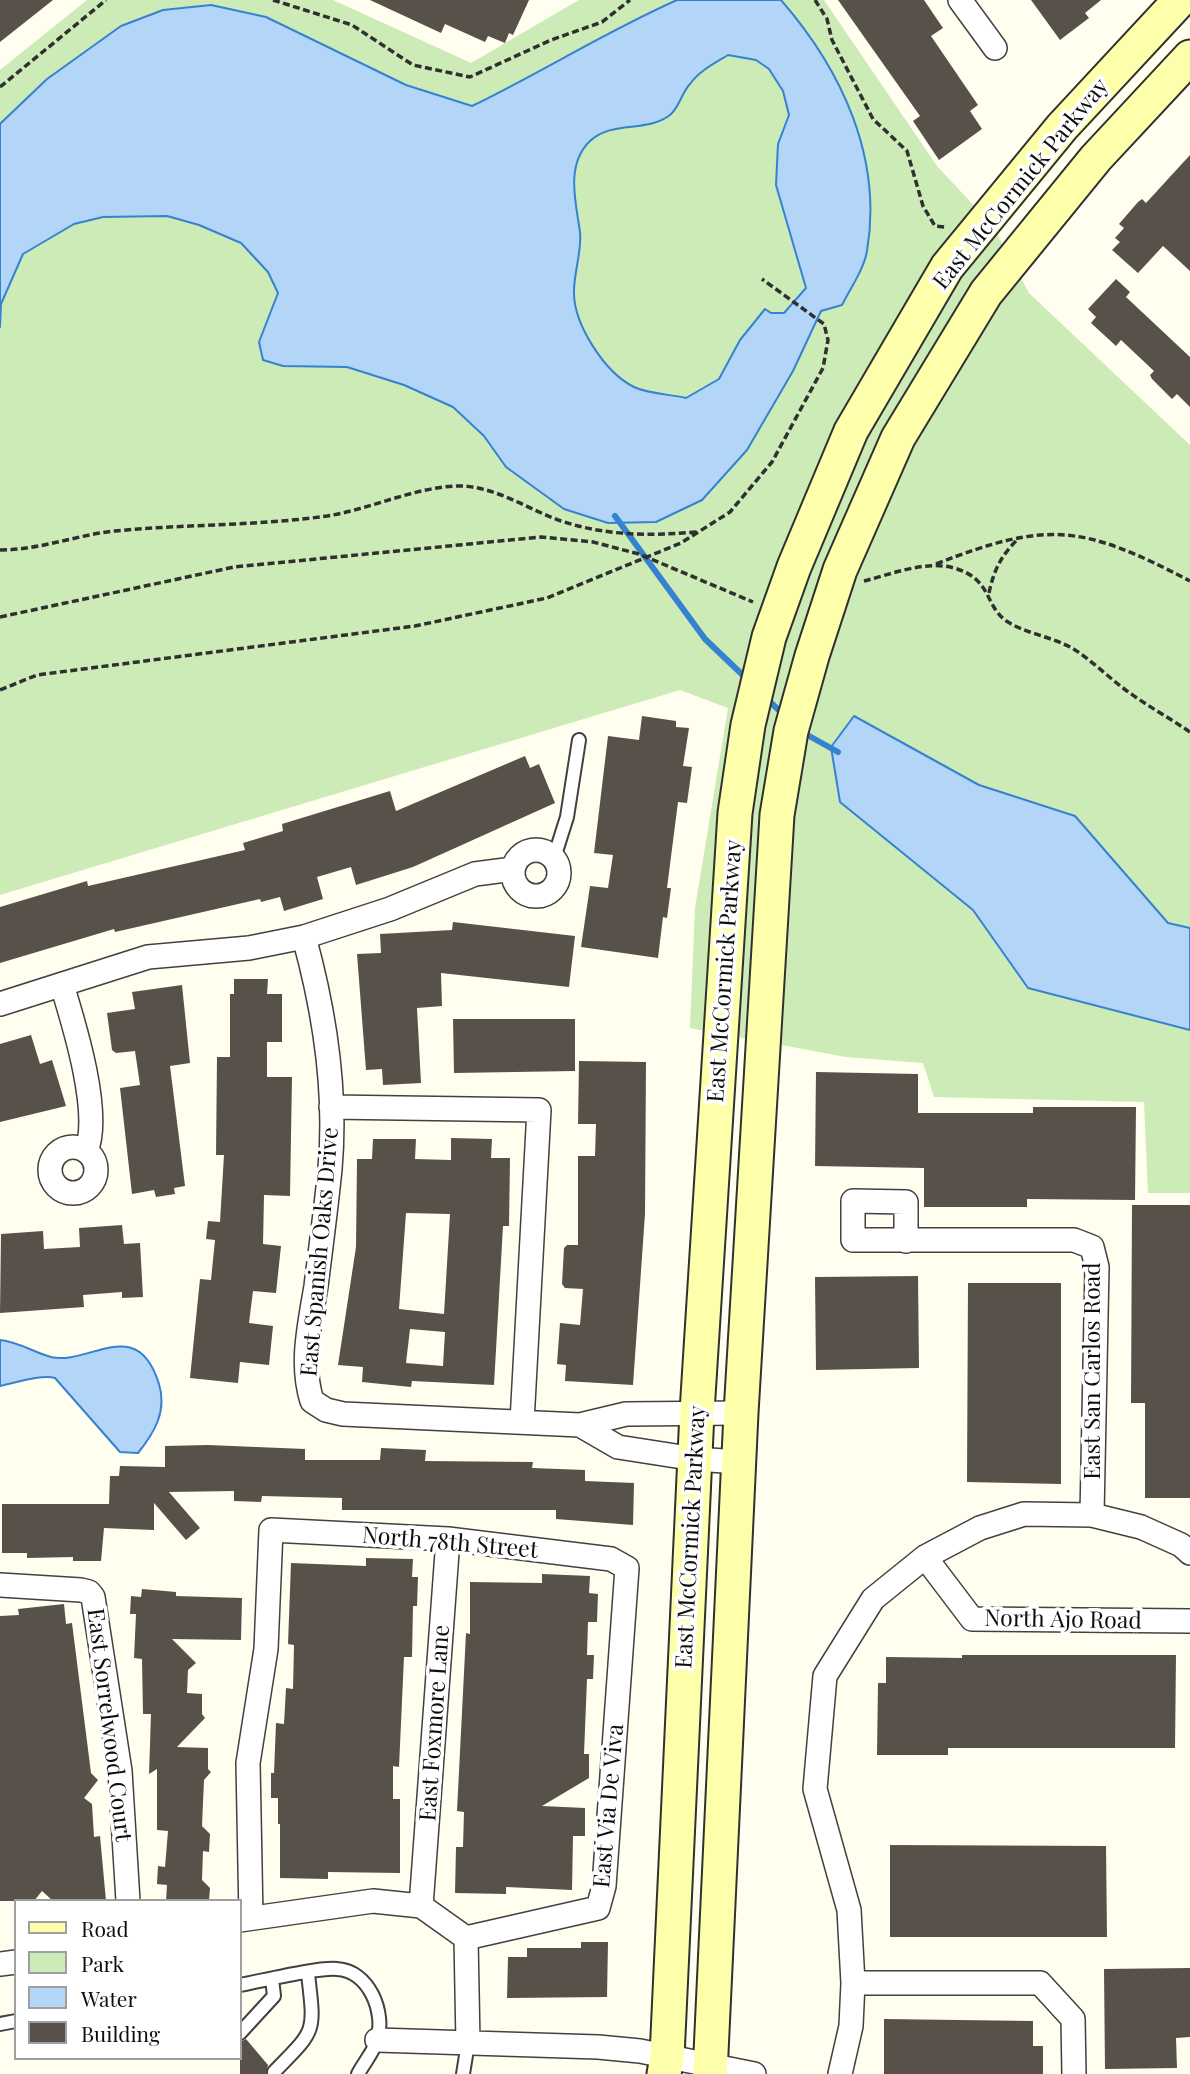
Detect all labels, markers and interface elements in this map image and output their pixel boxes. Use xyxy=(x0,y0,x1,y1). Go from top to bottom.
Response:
street label: East McCormick Parkway xyxy=(927,73,1115,295)
street label: East McCormick Parkway xyxy=(702,839,748,1103)
street label: East Spanish Oaks Drive xyxy=(295,1126,345,1378)
street label: East San Carlos Road xyxy=(1079,1262,1107,1480)
street label: East McCormick Parkway xyxy=(670,1405,712,1669)
street label: North 78th Street xyxy=(361,1522,539,1564)
street label: North Ajo Road xyxy=(984,1605,1142,1635)
street label: East Sorrelwood Court xyxy=(81,1607,137,1843)
street label: East Foxmore Lane xyxy=(414,1624,456,1822)
street label: East Via De Viva xyxy=(588,1723,630,1889)
legend xyxy=(14,1899,242,2060)
text: Road xyxy=(81,1914,129,1942)
text: Park xyxy=(81,1949,124,1977)
text: Water xyxy=(81,1984,137,2012)
text: Building xyxy=(81,2019,160,2047)

